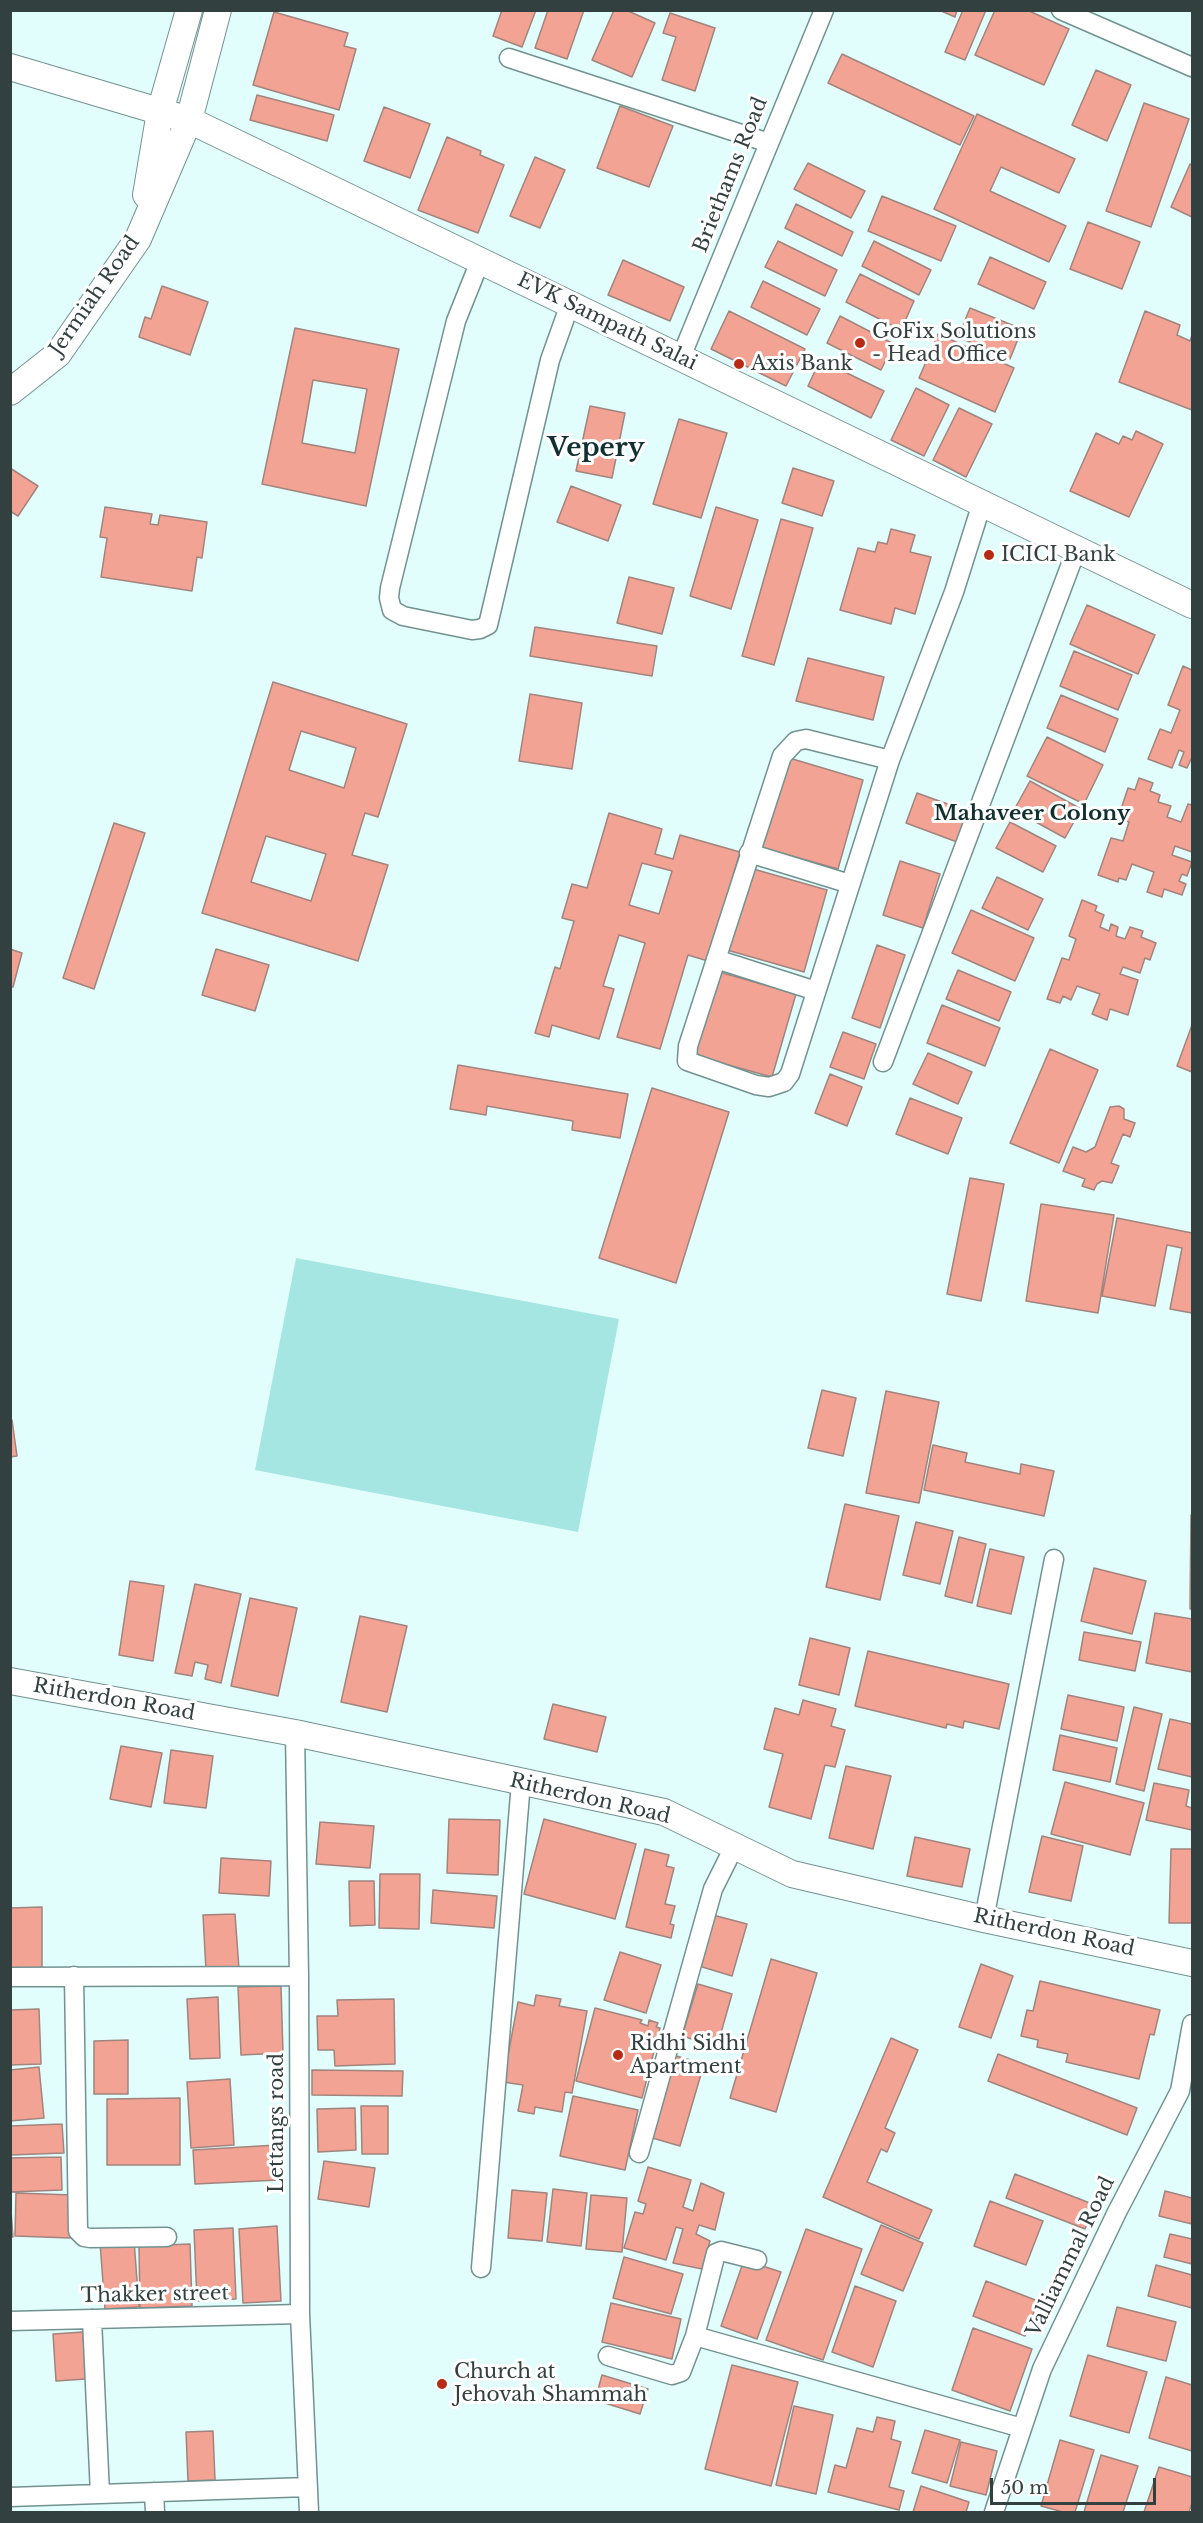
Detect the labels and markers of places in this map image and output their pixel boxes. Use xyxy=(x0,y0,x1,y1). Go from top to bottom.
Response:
place label: GoFix Solutions - Head Office xyxy=(872,320,1036,367)
marker: GoFix Solutions - Head Office xyxy=(853,336,867,350)
place label: Axis Bank xyxy=(751,352,853,376)
marker: Axis Bank xyxy=(732,357,746,371)
place label: ICICI Bank xyxy=(1001,543,1116,567)
marker: ICICI Bank xyxy=(982,548,996,562)
place label: Ridhi Sidhi Apartment xyxy=(630,2032,746,2079)
marker: Ridhi Sidhi Apartment xyxy=(611,2048,625,2062)
place label: Church at Jehovah Shammah xyxy=(454,2360,647,2407)
marker: Church at Jehovah Shammah xyxy=(435,2377,449,2391)

